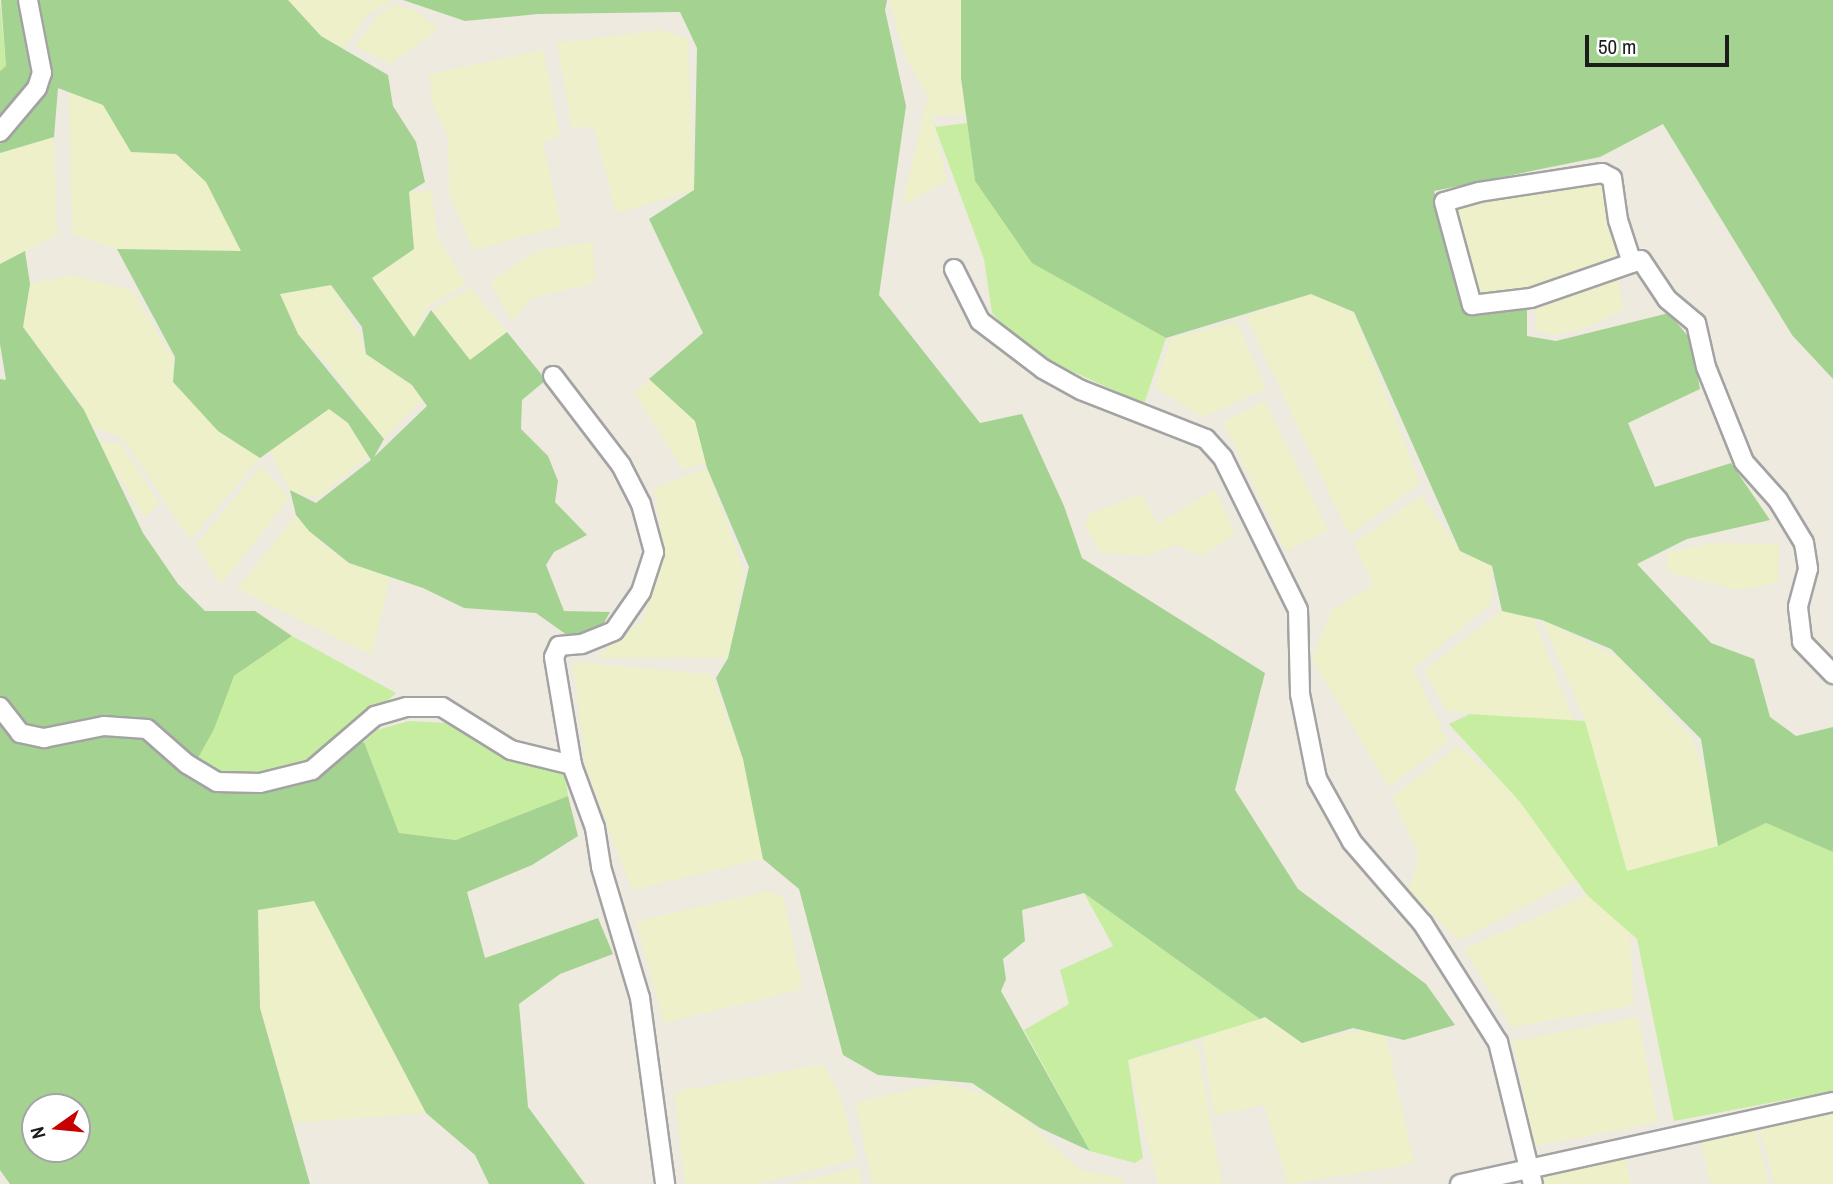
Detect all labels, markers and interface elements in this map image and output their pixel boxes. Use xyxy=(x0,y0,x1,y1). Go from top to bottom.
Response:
scale bar xyxy=(1588,21,1731,65)
text: 50 m xyxy=(1598,32,1636,61)
north arrow xyxy=(21,1093,91,1163)
text: N xyxy=(24,1124,52,1142)

